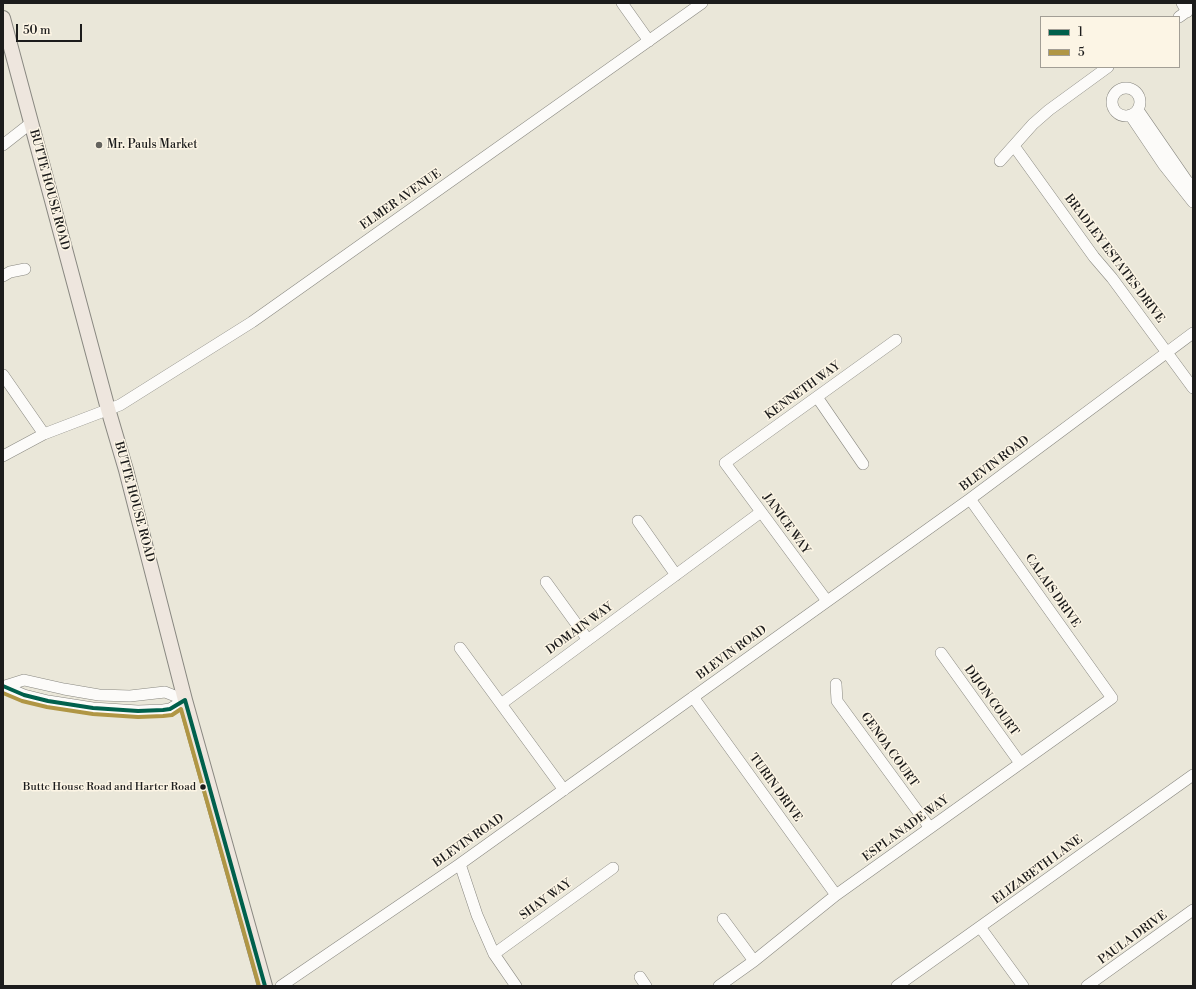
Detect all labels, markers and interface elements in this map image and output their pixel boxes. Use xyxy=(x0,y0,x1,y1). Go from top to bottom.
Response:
scale bar xyxy=(18,16,84,42)
legend xyxy=(1040,16,1180,68)
text: 50 m xyxy=(23,23,51,38)
text: 1 xyxy=(1078,25,1083,40)
text: 5 xyxy=(1078,45,1085,60)
street label: BUTTE HOUSE ROAD xyxy=(26,128,72,252)
place label: Mr. Pauls Market xyxy=(107,138,197,152)
marker: Mr. Pauls Market xyxy=(94,140,104,150)
street label: ELMER AVENUE xyxy=(358,167,444,233)
street label: BRADLEY ESTATES DRIVE xyxy=(1061,192,1167,326)
street label: KENNETH WAY xyxy=(763,359,843,423)
street label: BLEVIN ROAD xyxy=(957,433,1033,495)
street label: BUTTE HOUSE ROAD xyxy=(111,440,157,564)
street label: JANICE WAY xyxy=(759,491,813,557)
street label: CALAIS DRIVE xyxy=(1021,552,1083,630)
street label: DOMAIN WAY xyxy=(544,600,616,658)
street label: BLEVIN ROAD xyxy=(694,623,770,683)
street label: DIJON COURT xyxy=(961,663,1021,739)
street label: GENOA COURT xyxy=(857,710,921,790)
street label: TURIN DRIVE xyxy=(745,751,805,825)
place label: Butte House Road and Harter Road xyxy=(23,780,196,794)
marker: Butte House Road and Harter Road xyxy=(198,782,208,792)
street label: ESPLANADE WAY xyxy=(860,793,952,865)
street label: BLEVIN ROAD xyxy=(431,811,507,871)
street label: ELIZABETH LANE xyxy=(990,832,1086,908)
street label: SHAY WAY xyxy=(517,876,575,924)
street label: PAULA DRIVE xyxy=(1096,908,1170,968)

